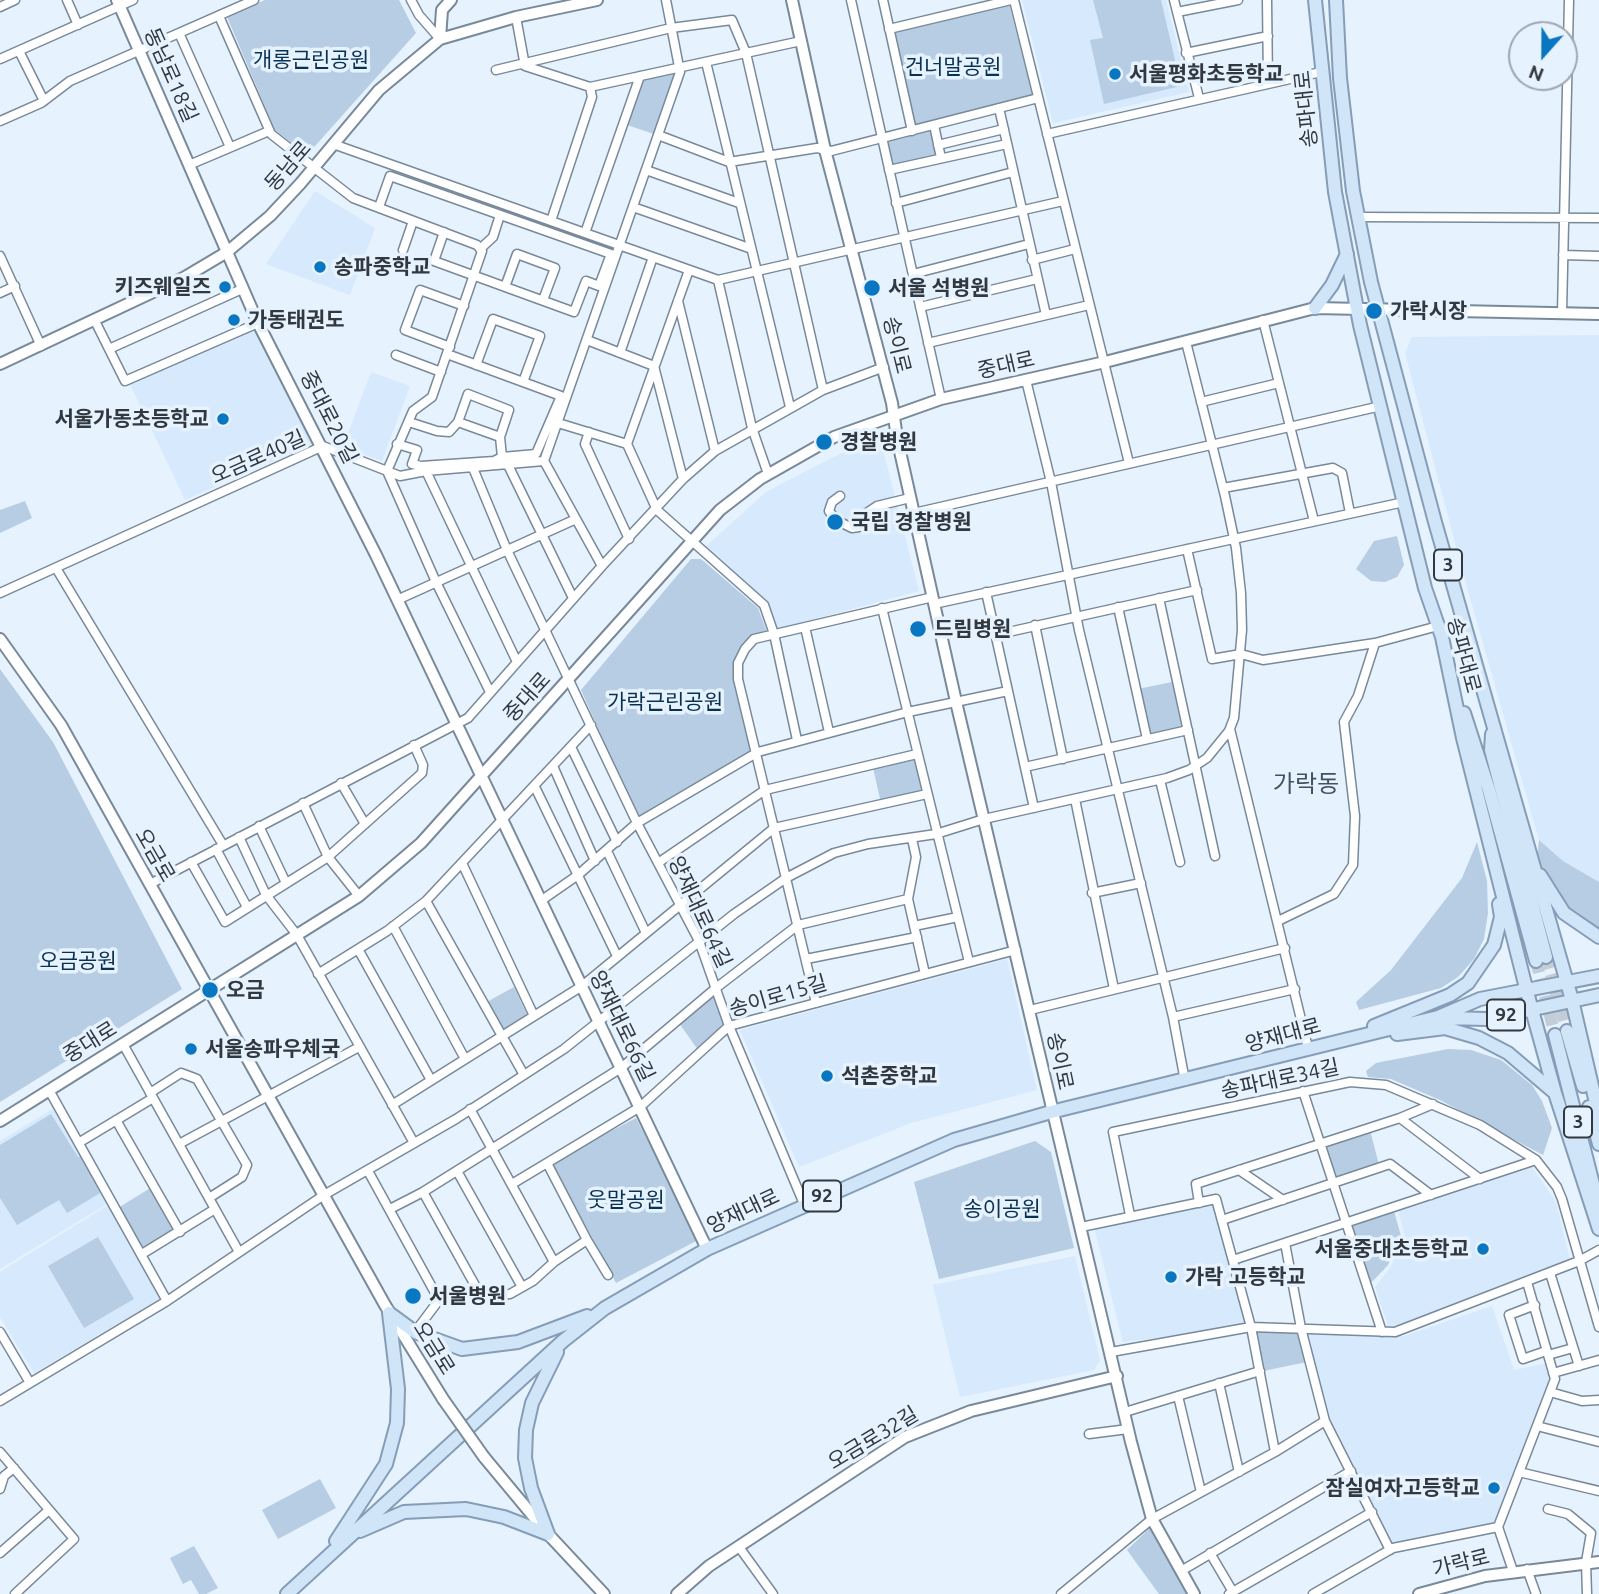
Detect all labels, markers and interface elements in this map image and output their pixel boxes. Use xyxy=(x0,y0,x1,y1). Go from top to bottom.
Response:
north arrow xyxy=(1508,21,1578,91)
street label: 동남로18길 xyxy=(139,24,203,126)
park label: 개롱근린공원 xyxy=(253,47,369,73)
park label: 건너말공원 xyxy=(905,54,1001,80)
place label: 서울평화초등학교 xyxy=(1129,61,1284,87)
text: N xyxy=(1526,61,1547,87)
marker: 서울평화초등학교 xyxy=(1107,66,1123,82)
street label: 송파대로 xyxy=(1289,69,1323,149)
street label: 동남로 xyxy=(259,136,317,196)
place label: 송파중학교 xyxy=(334,254,431,280)
marker: 송파중학교 xyxy=(312,259,328,275)
place label: 키즈웨일즈 xyxy=(114,274,211,300)
place label: 서울 석병원 xyxy=(888,275,990,301)
marker: 서울 석병원 xyxy=(862,278,882,298)
marker: 키즈웨일즈 xyxy=(217,279,233,295)
place label: 가락시장 xyxy=(1390,298,1467,324)
marker: 가락시장 xyxy=(1364,301,1384,321)
place label: 가동태권도 xyxy=(248,307,345,333)
marker: 가동태권도 xyxy=(226,312,242,328)
street label: 송이로 xyxy=(878,314,916,376)
street label: 중대로 xyxy=(975,346,1037,384)
street label: 중대로20길 xyxy=(295,366,363,468)
place label: 서울가동초등학교 xyxy=(54,406,209,432)
marker: 서울가동초등학교 xyxy=(215,411,231,427)
street label: 오금로40길 xyxy=(207,425,309,489)
place label: 경찰병원 xyxy=(840,429,917,455)
marker: 경찰병원 xyxy=(814,432,834,452)
place label: 국립 경찰병원 xyxy=(851,509,972,535)
marker: 국립 경찰병원 xyxy=(825,512,845,532)
road number: 3 xyxy=(1434,550,1462,580)
street label: 송파대로 xyxy=(1442,614,1486,696)
place label: 드림병원 xyxy=(934,616,1011,642)
marker: 드림병원 xyxy=(908,619,928,639)
street label: 중대로 xyxy=(498,667,556,727)
park label: 가락근린공원 xyxy=(607,689,723,715)
district label: 가락동 xyxy=(1273,770,1339,798)
street label: 오금로 xyxy=(130,824,180,886)
street label: 양재대로64길 xyxy=(663,852,737,972)
park label: 오금공원 xyxy=(39,948,117,974)
street label: 양재대로66길 xyxy=(584,966,660,1086)
street label: 송이로15길 xyxy=(726,970,830,1022)
place label: 오금 xyxy=(226,977,265,1003)
marker: 오금 xyxy=(200,980,220,1000)
road number: 92 xyxy=(1487,1000,1525,1030)
street label: 양재대로 xyxy=(1242,1013,1324,1057)
street label: 중대로 xyxy=(59,1016,121,1068)
street label: 송이로 xyxy=(1042,1030,1078,1092)
place label: 서울송파우체국 xyxy=(205,1036,340,1062)
marker: 서울송파우체국 xyxy=(183,1041,199,1057)
street label: 송파대로34길 xyxy=(1219,1054,1341,1104)
place label: 석촌중학교 xyxy=(841,1063,938,1089)
marker: 석촌중학교 xyxy=(819,1068,835,1084)
road number: 3 xyxy=(1564,1106,1592,1138)
road number: 92 xyxy=(803,1180,841,1212)
street label: 양재대로 xyxy=(703,1183,783,1239)
park label: 웃말공원 xyxy=(587,1187,665,1213)
park label: 송이공원 xyxy=(963,1196,1041,1222)
place label: 서울중대초등학교 xyxy=(1314,1236,1469,1262)
marker: 서울중대초등학교 xyxy=(1475,1241,1491,1257)
place label: 가락 고등학교 xyxy=(1185,1264,1306,1290)
marker: 가락 고등학교 xyxy=(1163,1269,1179,1285)
place label: 서울병원 xyxy=(429,1283,506,1309)
marker: 서울병원 xyxy=(403,1286,423,1306)
street label: 오금로 xyxy=(408,1317,460,1379)
street label: 오금로32길 xyxy=(823,1401,923,1475)
place label: 잠실여자고등학교 xyxy=(1325,1475,1480,1501)
marker: 잠실여자고등학교 xyxy=(1486,1480,1502,1496)
street label: 가락로 xyxy=(1430,1544,1492,1582)

